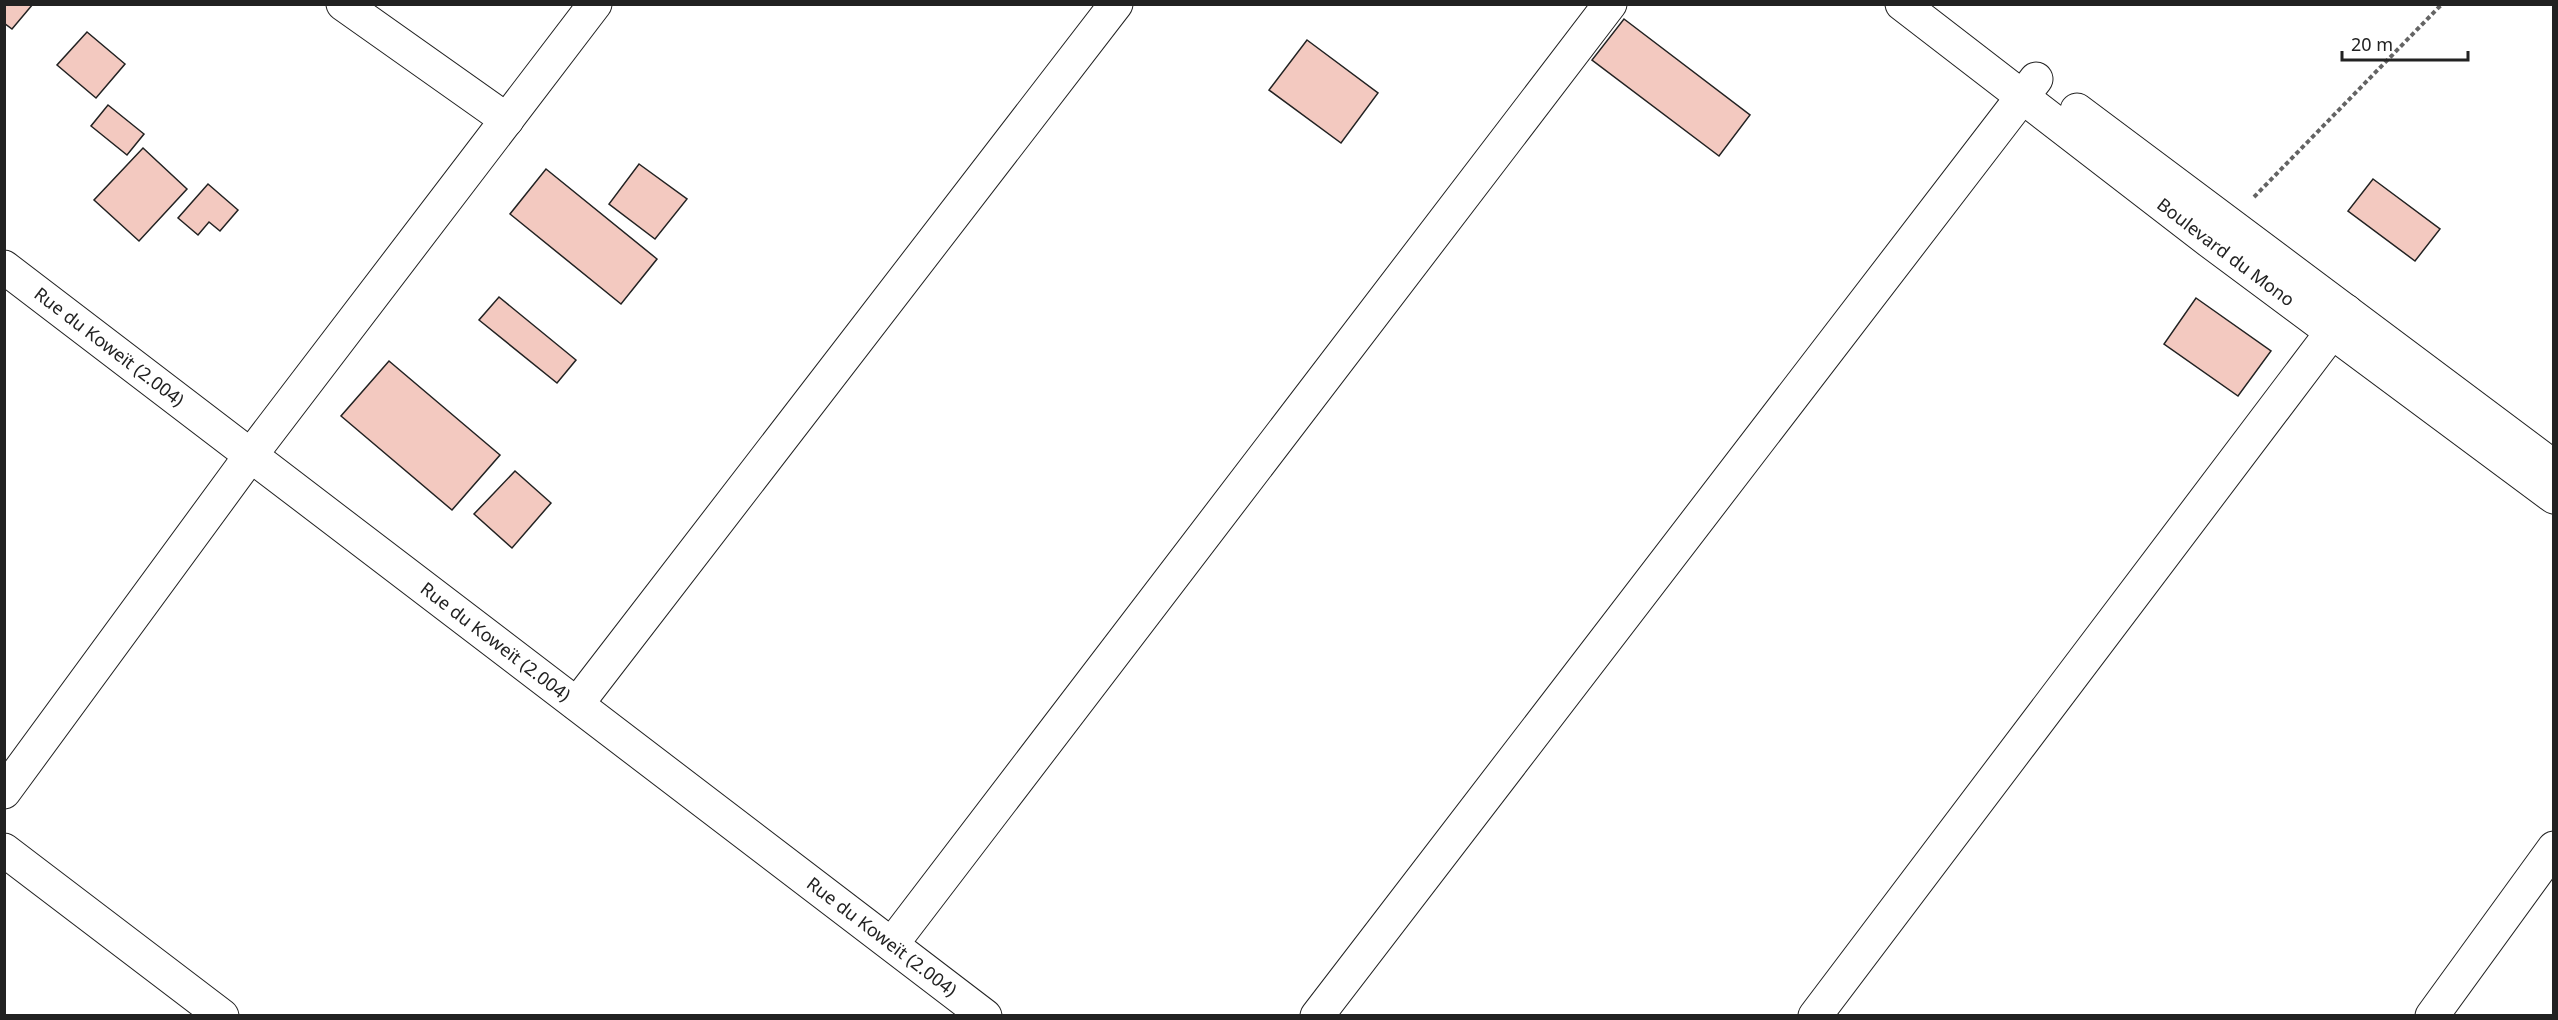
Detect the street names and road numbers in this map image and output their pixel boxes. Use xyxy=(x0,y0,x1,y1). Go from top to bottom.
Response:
street label: Boulevard du Mono xyxy=(2153,192,2300,311)
street label: Rue du Koweït (2.004) xyxy=(30,281,189,411)
street label: Rue du Koweït (2.004) xyxy=(416,576,576,706)
street label: Rue du Koweït (2.004) xyxy=(802,871,962,1001)

